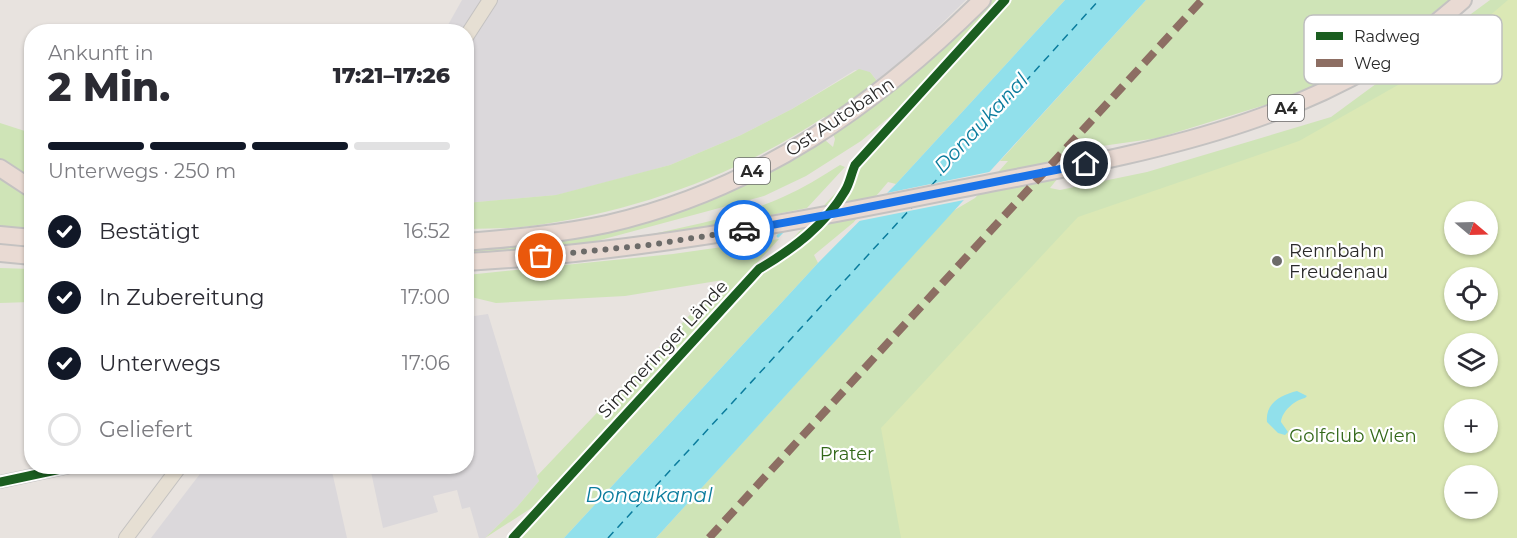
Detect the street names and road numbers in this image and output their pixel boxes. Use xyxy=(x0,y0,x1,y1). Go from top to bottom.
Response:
street label: Ost Autobahn xyxy=(782,73,898,161)
road number: A4 xyxy=(1268,95,1304,121)
road number: A4 xyxy=(734,158,770,184)
street label: Simmeringer Lände xyxy=(593,275,733,423)

